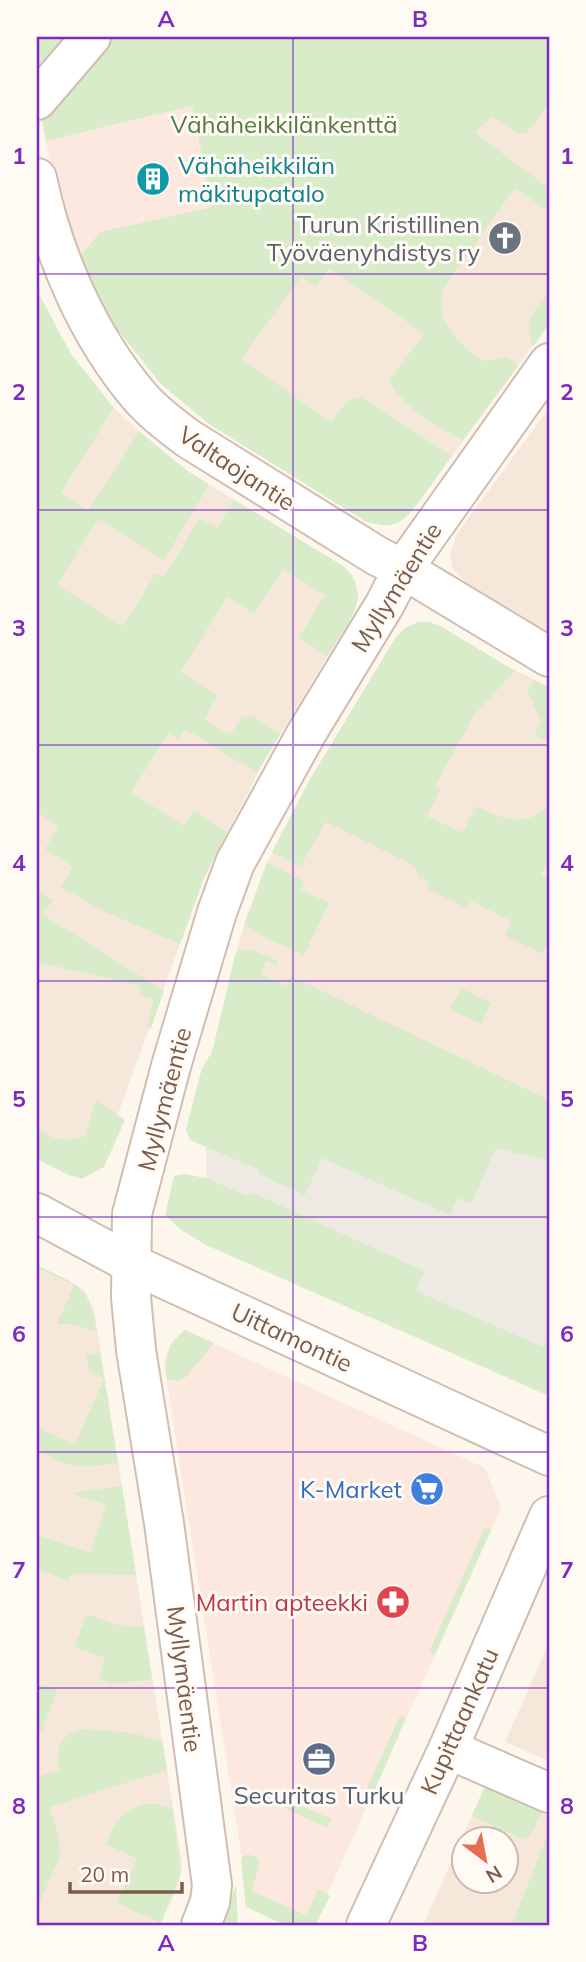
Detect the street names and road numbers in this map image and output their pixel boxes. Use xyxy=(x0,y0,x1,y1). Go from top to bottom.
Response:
street label: Valtaojantie xyxy=(173,419,301,517)
street label: Myllymäentie xyxy=(344,517,448,657)
street label: Myllymäentie xyxy=(130,1024,198,1174)
street label: Uittamontie xyxy=(227,1296,357,1378)
street label: Myllymäentie xyxy=(161,1604,209,1754)
street label: Kupittaankatu xyxy=(413,1643,505,1799)

